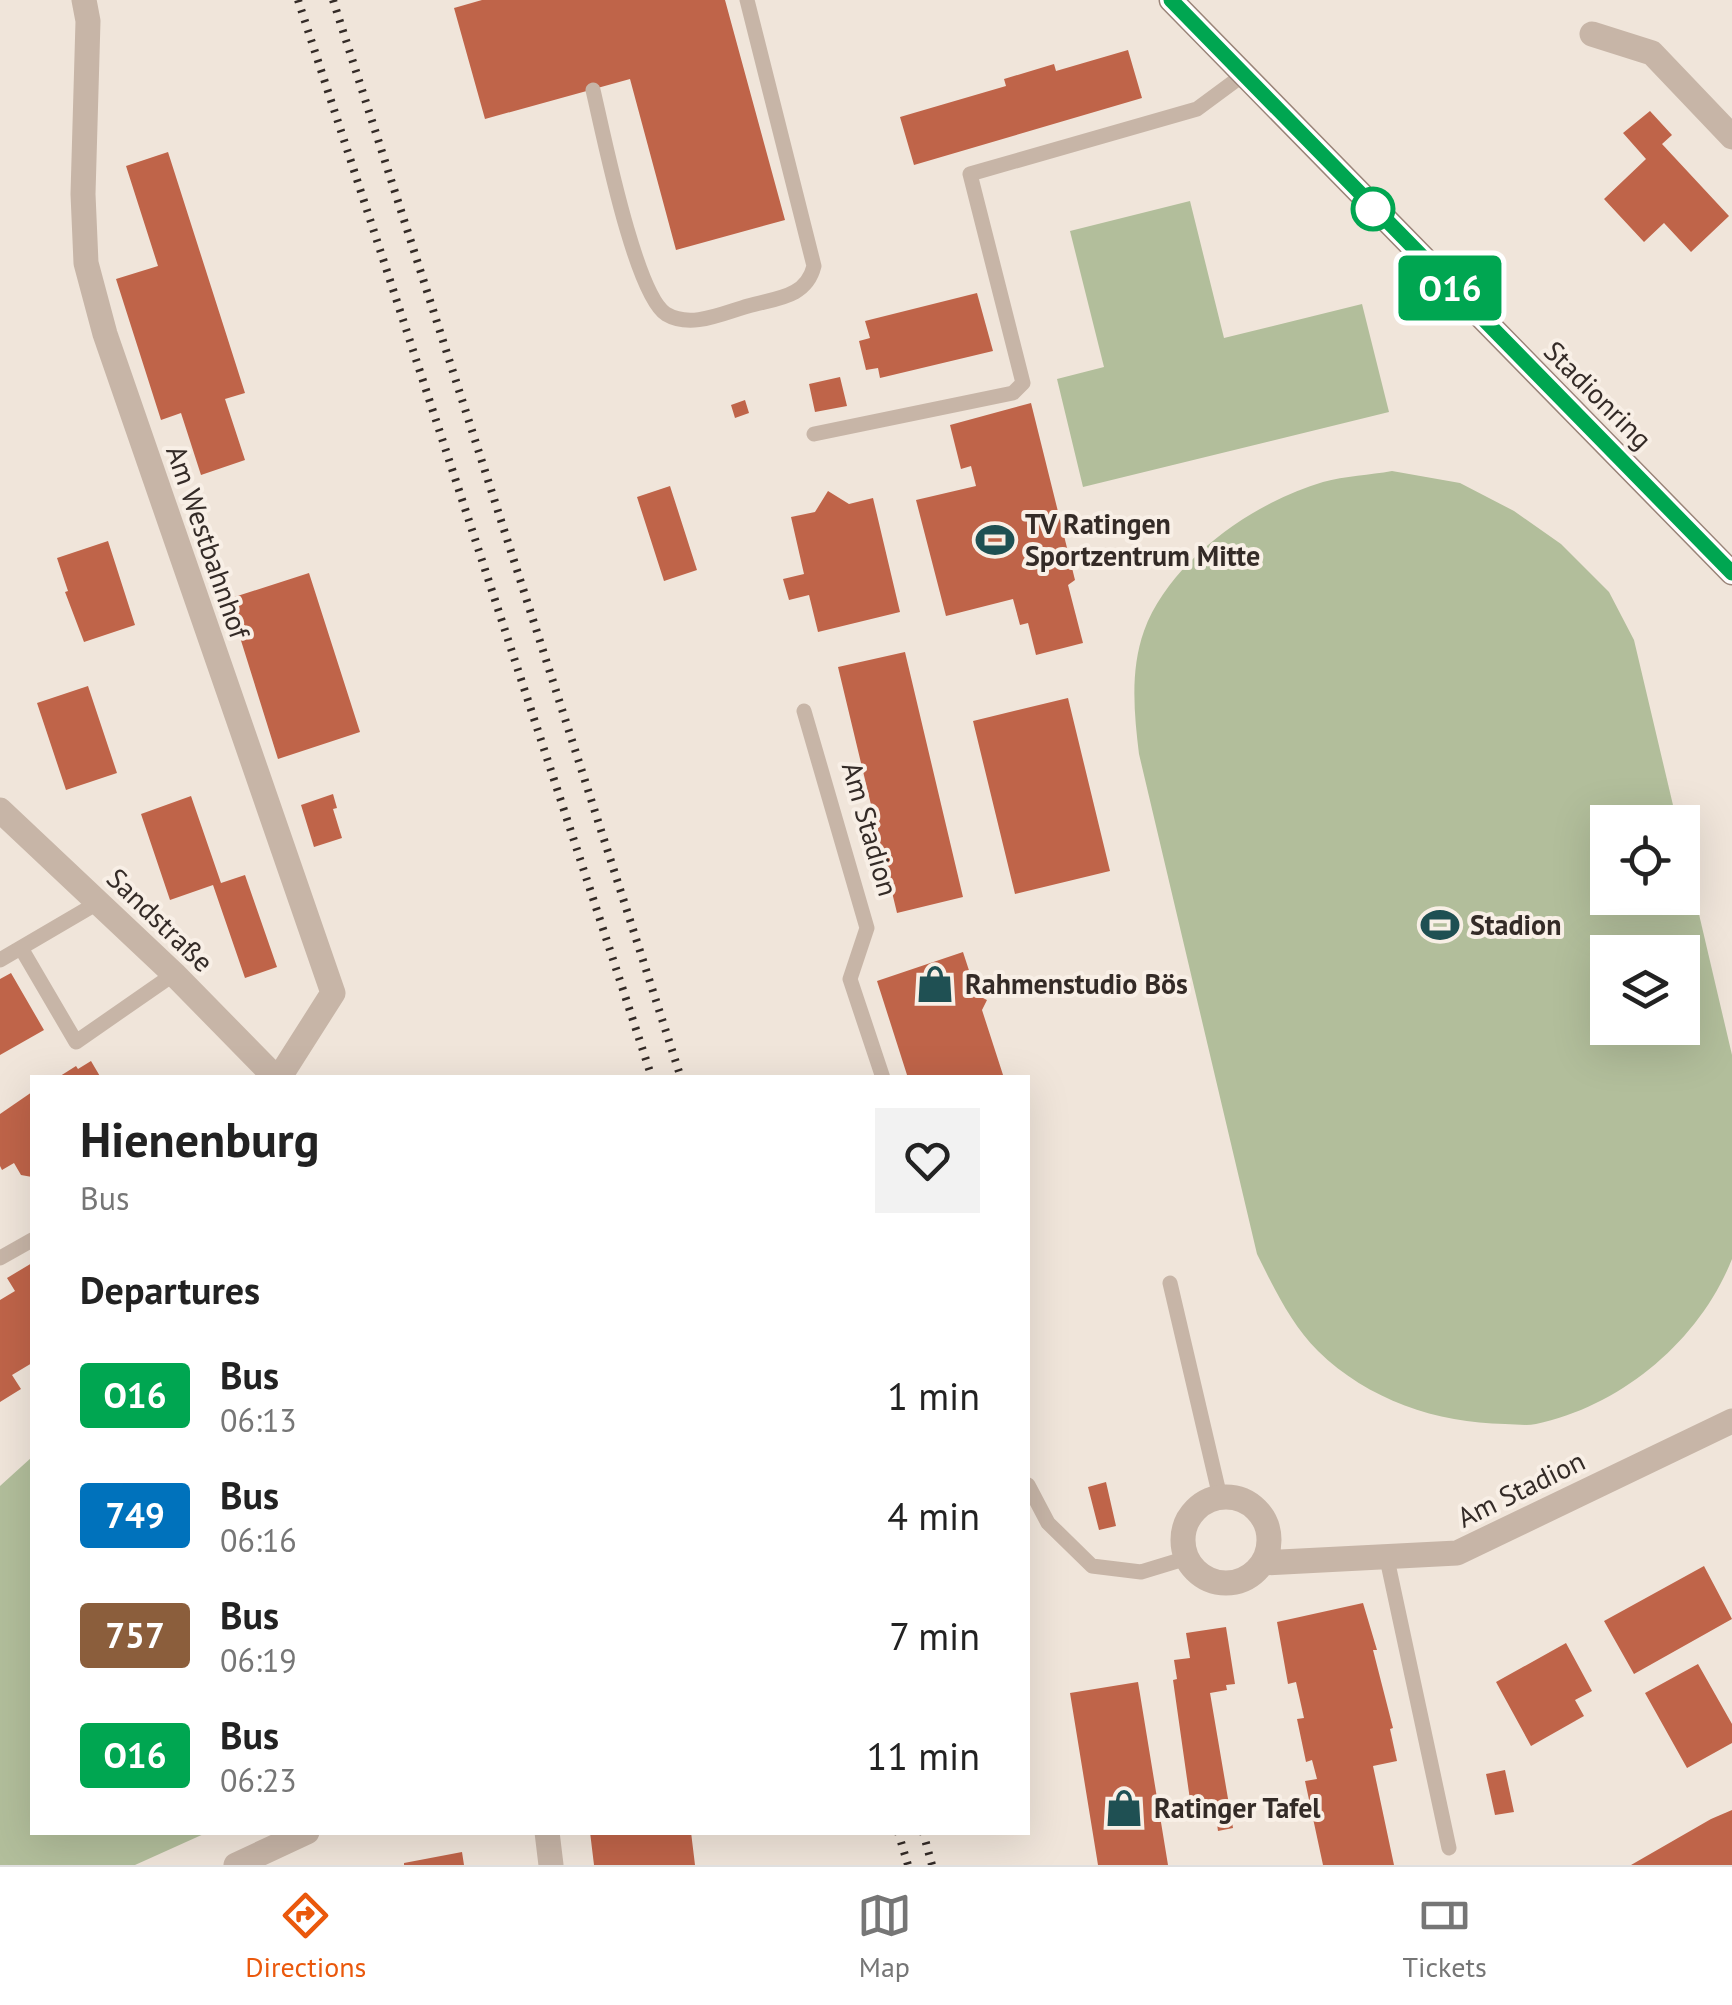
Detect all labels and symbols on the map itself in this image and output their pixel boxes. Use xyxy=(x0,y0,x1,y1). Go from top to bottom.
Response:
unlabelled marker xyxy=(1352,188,1394,230)
line badge: O16 xyxy=(1392,256,1508,320)
street label: Stadionring xyxy=(1536,333,1660,457)
street label: Am Westbahnhof xyxy=(158,440,259,644)
place label: TV Ratingen Sportzentrum Mitte xyxy=(1025,505,1260,574)
sports icon: TV Ratingen Sportzentrum Mitte xyxy=(974,519,1016,561)
street label: Am Stadion xyxy=(834,758,907,900)
street label: Sandstraße xyxy=(99,860,222,980)
sports icon: Stadion xyxy=(1419,904,1461,946)
place label: Stadion xyxy=(1470,906,1561,943)
shop icon: Rahmenstudio Bös xyxy=(914,963,956,1005)
place label: Rahmenstudio Bös xyxy=(965,965,1188,1002)
street label: Am Stadion xyxy=(1451,1442,1591,1535)
shop icon: Ratinger Tafel xyxy=(1103,1787,1145,1829)
place label: Ratinger Tafel xyxy=(1154,1789,1321,1826)

